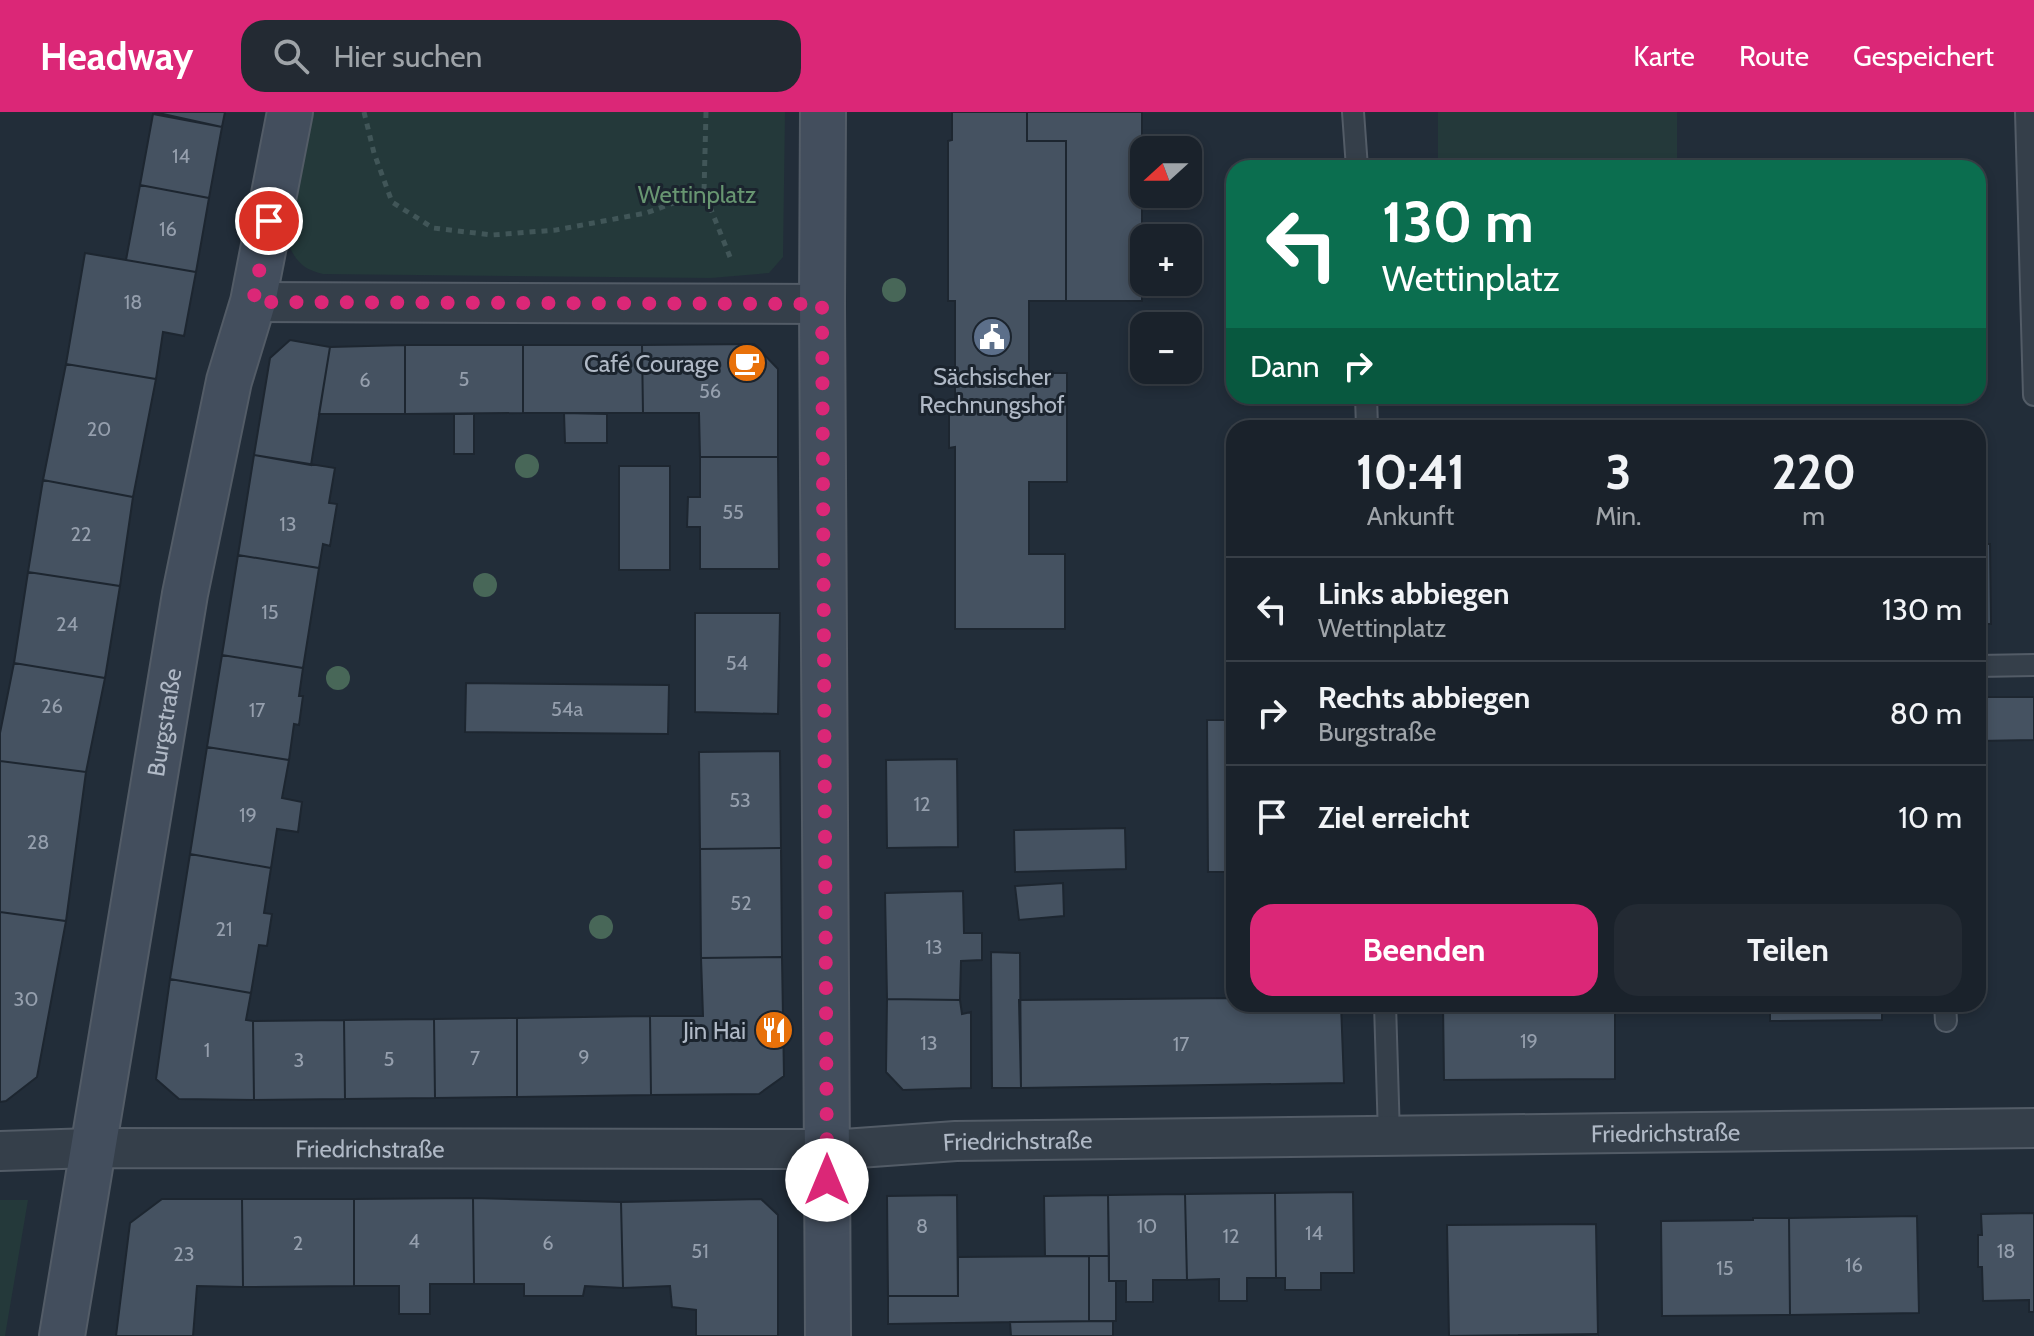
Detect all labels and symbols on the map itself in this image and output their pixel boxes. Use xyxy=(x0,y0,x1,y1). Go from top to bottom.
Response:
north arrow xyxy=(1130,136,1202,208)
house number: 14 xyxy=(172,144,190,168)
park label: Wettinplatz xyxy=(638,180,756,209)
pin xyxy=(235,187,303,255)
house number: 16 xyxy=(159,217,177,241)
house number: 18 xyxy=(124,290,142,314)
public building icon: Sächsischer Rechnungshof xyxy=(971,316,1013,358)
cafe icon: Café Courage xyxy=(726,342,768,384)
place label: Café Courage xyxy=(584,349,719,378)
place label: Sächsischer Rechnungshof xyxy=(919,362,1065,419)
house number: 5 xyxy=(459,367,469,391)
house number: 6 xyxy=(359,368,371,392)
house number: 56 xyxy=(699,379,721,403)
house number: 20 xyxy=(87,417,111,441)
house number: 55 xyxy=(722,500,744,524)
house number: 13 xyxy=(279,512,297,536)
house number: 22 xyxy=(71,522,91,546)
house number: 15 xyxy=(261,600,279,624)
house number: 24 xyxy=(56,612,78,636)
house number: 54 xyxy=(726,651,749,675)
street label: Burgstraße xyxy=(140,666,187,779)
house number: 26 xyxy=(41,694,63,718)
house number: 54a xyxy=(551,697,583,721)
house number: 17 xyxy=(249,698,265,722)
house number: 53 xyxy=(729,788,751,812)
house number: 12 xyxy=(914,792,931,816)
house number: 19 xyxy=(239,803,257,827)
house number: 28 xyxy=(27,830,49,854)
house number: 52 xyxy=(730,891,752,915)
house number: 21 xyxy=(216,917,233,941)
house number: 13 xyxy=(925,935,943,959)
house number: 30 xyxy=(14,987,38,1011)
restaurant icon: Jin Hai xyxy=(753,1009,795,1051)
place label: Jin Hai xyxy=(682,1016,746,1045)
house number: 19 xyxy=(1520,1029,1538,1053)
house number: 13 xyxy=(920,1031,938,1055)
house number: 17 xyxy=(1173,1032,1189,1056)
house number: 1 xyxy=(204,1038,210,1062)
house number: 9 xyxy=(578,1045,590,1069)
house number: 7 xyxy=(470,1046,480,1070)
house number: 5 xyxy=(384,1047,394,1071)
house number: 3 xyxy=(294,1048,304,1072)
street label: Friedrichstraße xyxy=(1591,1117,1740,1148)
street label: Friedrichstraße xyxy=(942,1125,1093,1156)
street label: Friedrichstraße xyxy=(295,1134,445,1163)
position arrow xyxy=(785,1138,869,1222)
house number: 8 xyxy=(916,1214,928,1238)
house number: 10 xyxy=(1137,1214,1157,1238)
house number: 14 xyxy=(1305,1221,1323,1245)
house number: 12 xyxy=(1223,1224,1240,1248)
house number: 4 xyxy=(408,1229,420,1253)
house number: 2 xyxy=(293,1231,303,1255)
house number: 6 xyxy=(542,1231,554,1255)
house number: 51 xyxy=(691,1239,709,1263)
house number: 18 xyxy=(1997,1239,2015,1263)
house number: 23 xyxy=(173,1242,195,1266)
house number: 16 xyxy=(1845,1253,1863,1277)
house number: 15 xyxy=(1716,1256,1734,1280)

